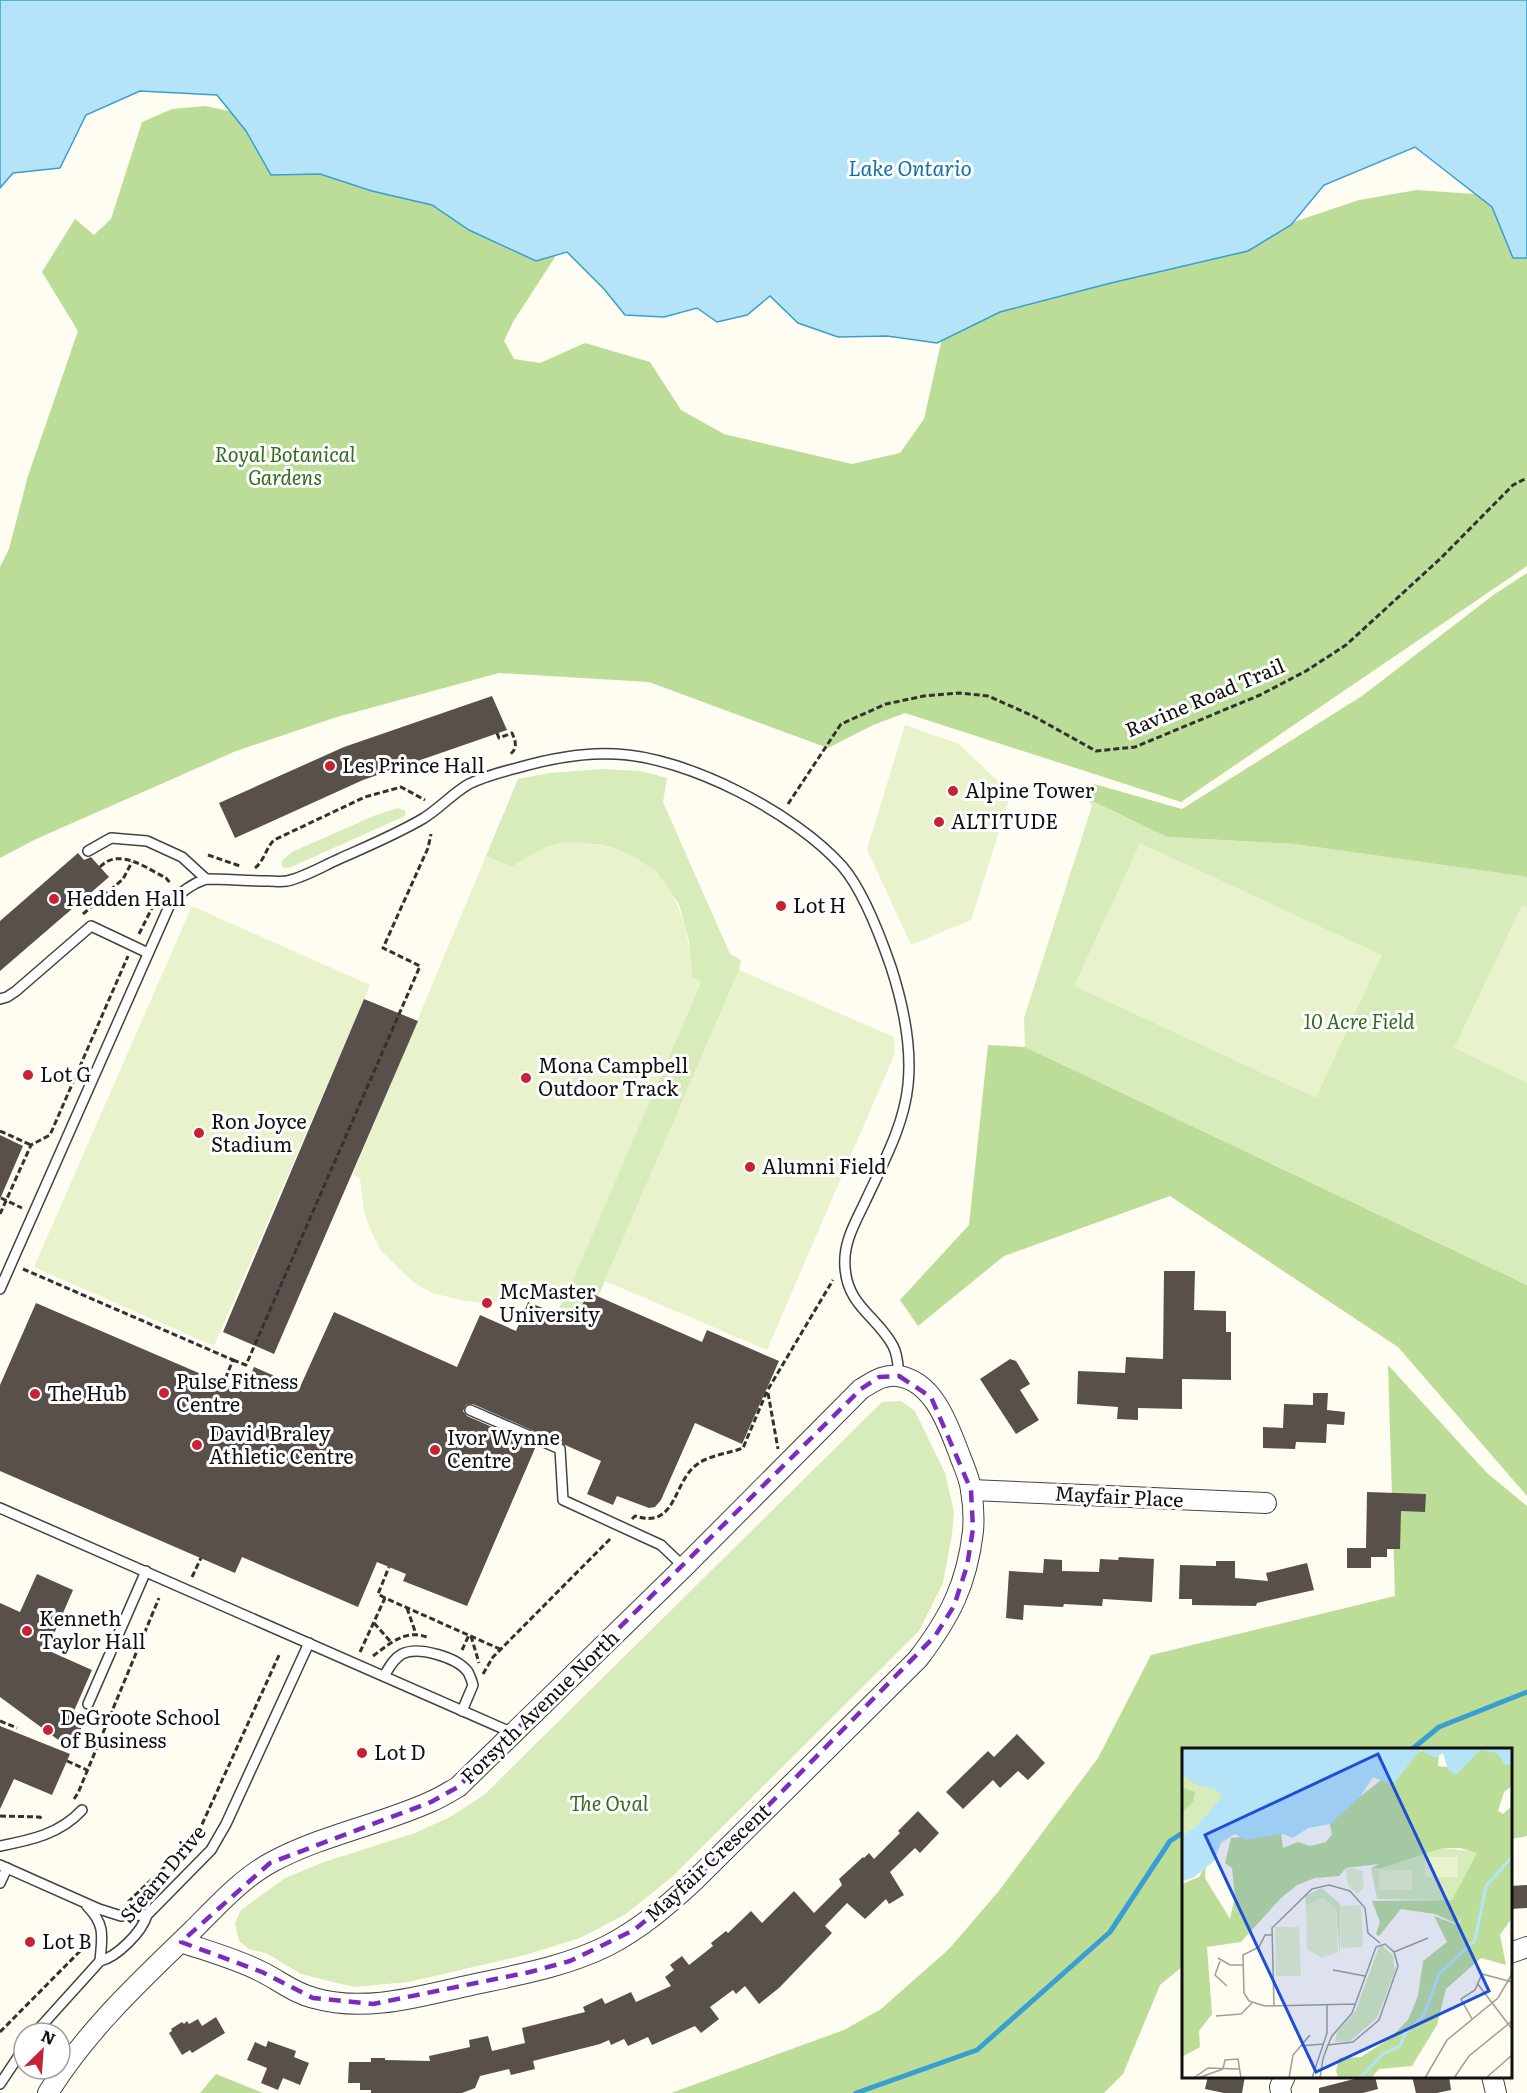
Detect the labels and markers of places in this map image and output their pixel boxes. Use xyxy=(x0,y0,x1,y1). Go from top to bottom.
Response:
place label: Les Prince Hall xyxy=(342,749,485,779)
marker: Les Prince Hall xyxy=(323,759,337,773)
place label: Alpine Tower xyxy=(965,774,1095,804)
marker: Alpine Tower xyxy=(946,784,960,798)
place label: ALTITUDE xyxy=(951,805,1058,835)
marker: ALTITUDE xyxy=(932,815,946,829)
place label: Hedden Hall xyxy=(66,882,186,912)
place label: Lot H xyxy=(793,889,846,919)
marker: Hedden Hall xyxy=(47,892,61,906)
marker: Lot H xyxy=(774,899,788,913)
place label: Mona Campbell Outdoor Track xyxy=(538,1049,688,1102)
place label: Lot G xyxy=(40,1058,91,1088)
marker: Lot G xyxy=(21,1068,35,1082)
marker: Mona Campbell Outdoor Track xyxy=(519,1071,533,1085)
place label: Ron Joyce Stadium xyxy=(211,1105,307,1158)
marker: Ron Joyce Stadium xyxy=(192,1126,206,1140)
place label: Alumni Field xyxy=(762,1150,887,1180)
marker: Alumni Field xyxy=(743,1160,757,1174)
place label: McMaster University xyxy=(499,1275,600,1328)
marker: McMaster University xyxy=(480,1296,494,1310)
place label: Pulse Fitness Centre xyxy=(176,1365,298,1418)
place label: The Hub xyxy=(47,1377,127,1407)
marker: Pulse Fitness Centre xyxy=(157,1386,171,1400)
marker: The Hub xyxy=(28,1387,42,1401)
place label: David Braley Athletic Centre xyxy=(209,1417,354,1470)
place label: Ivor Wynne Centre xyxy=(447,1421,560,1474)
marker: David Braley Athletic Centre xyxy=(190,1438,204,1452)
marker: Ivor Wynne Centre xyxy=(428,1443,442,1457)
place label: Kenneth Taylor Hall xyxy=(39,1602,146,1655)
marker: Kenneth Taylor Hall xyxy=(20,1624,34,1638)
place label: DeGroote School of Business xyxy=(60,1701,221,1754)
marker: DeGroote School of Business xyxy=(41,1723,55,1737)
place label: Lot D xyxy=(374,1736,426,1766)
marker: Lot D xyxy=(355,1746,369,1760)
place label: Lot B xyxy=(42,1925,91,1955)
marker: Lot B xyxy=(23,1935,37,1949)

